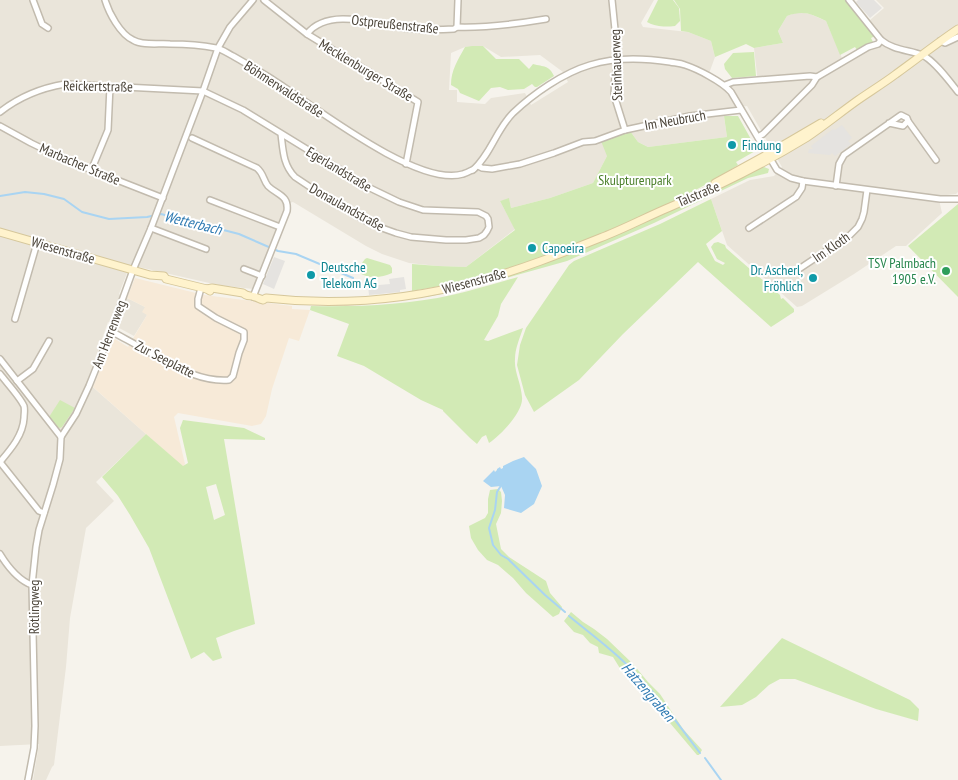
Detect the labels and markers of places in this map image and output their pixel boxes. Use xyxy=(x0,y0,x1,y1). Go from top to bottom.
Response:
place label: Findung xyxy=(742,136,781,154)
marker: Findung xyxy=(726,139,738,151)
place label: Capoeira xyxy=(542,239,584,257)
marker: Capoeira xyxy=(526,242,538,254)
place label: TSV Palmbach 1905 e.V. xyxy=(868,254,936,288)
place label: Deutsche Telekom AG xyxy=(321,258,377,292)
place label: Dr. Ascherl, Fröhlich xyxy=(750,261,803,295)
marker: TSV Palmbach 1905 e.V. xyxy=(940,265,952,277)
marker: Deutsche Telekom AG xyxy=(305,269,317,281)
marker: Dr. Ascherl, Fröhlich xyxy=(807,272,819,284)

